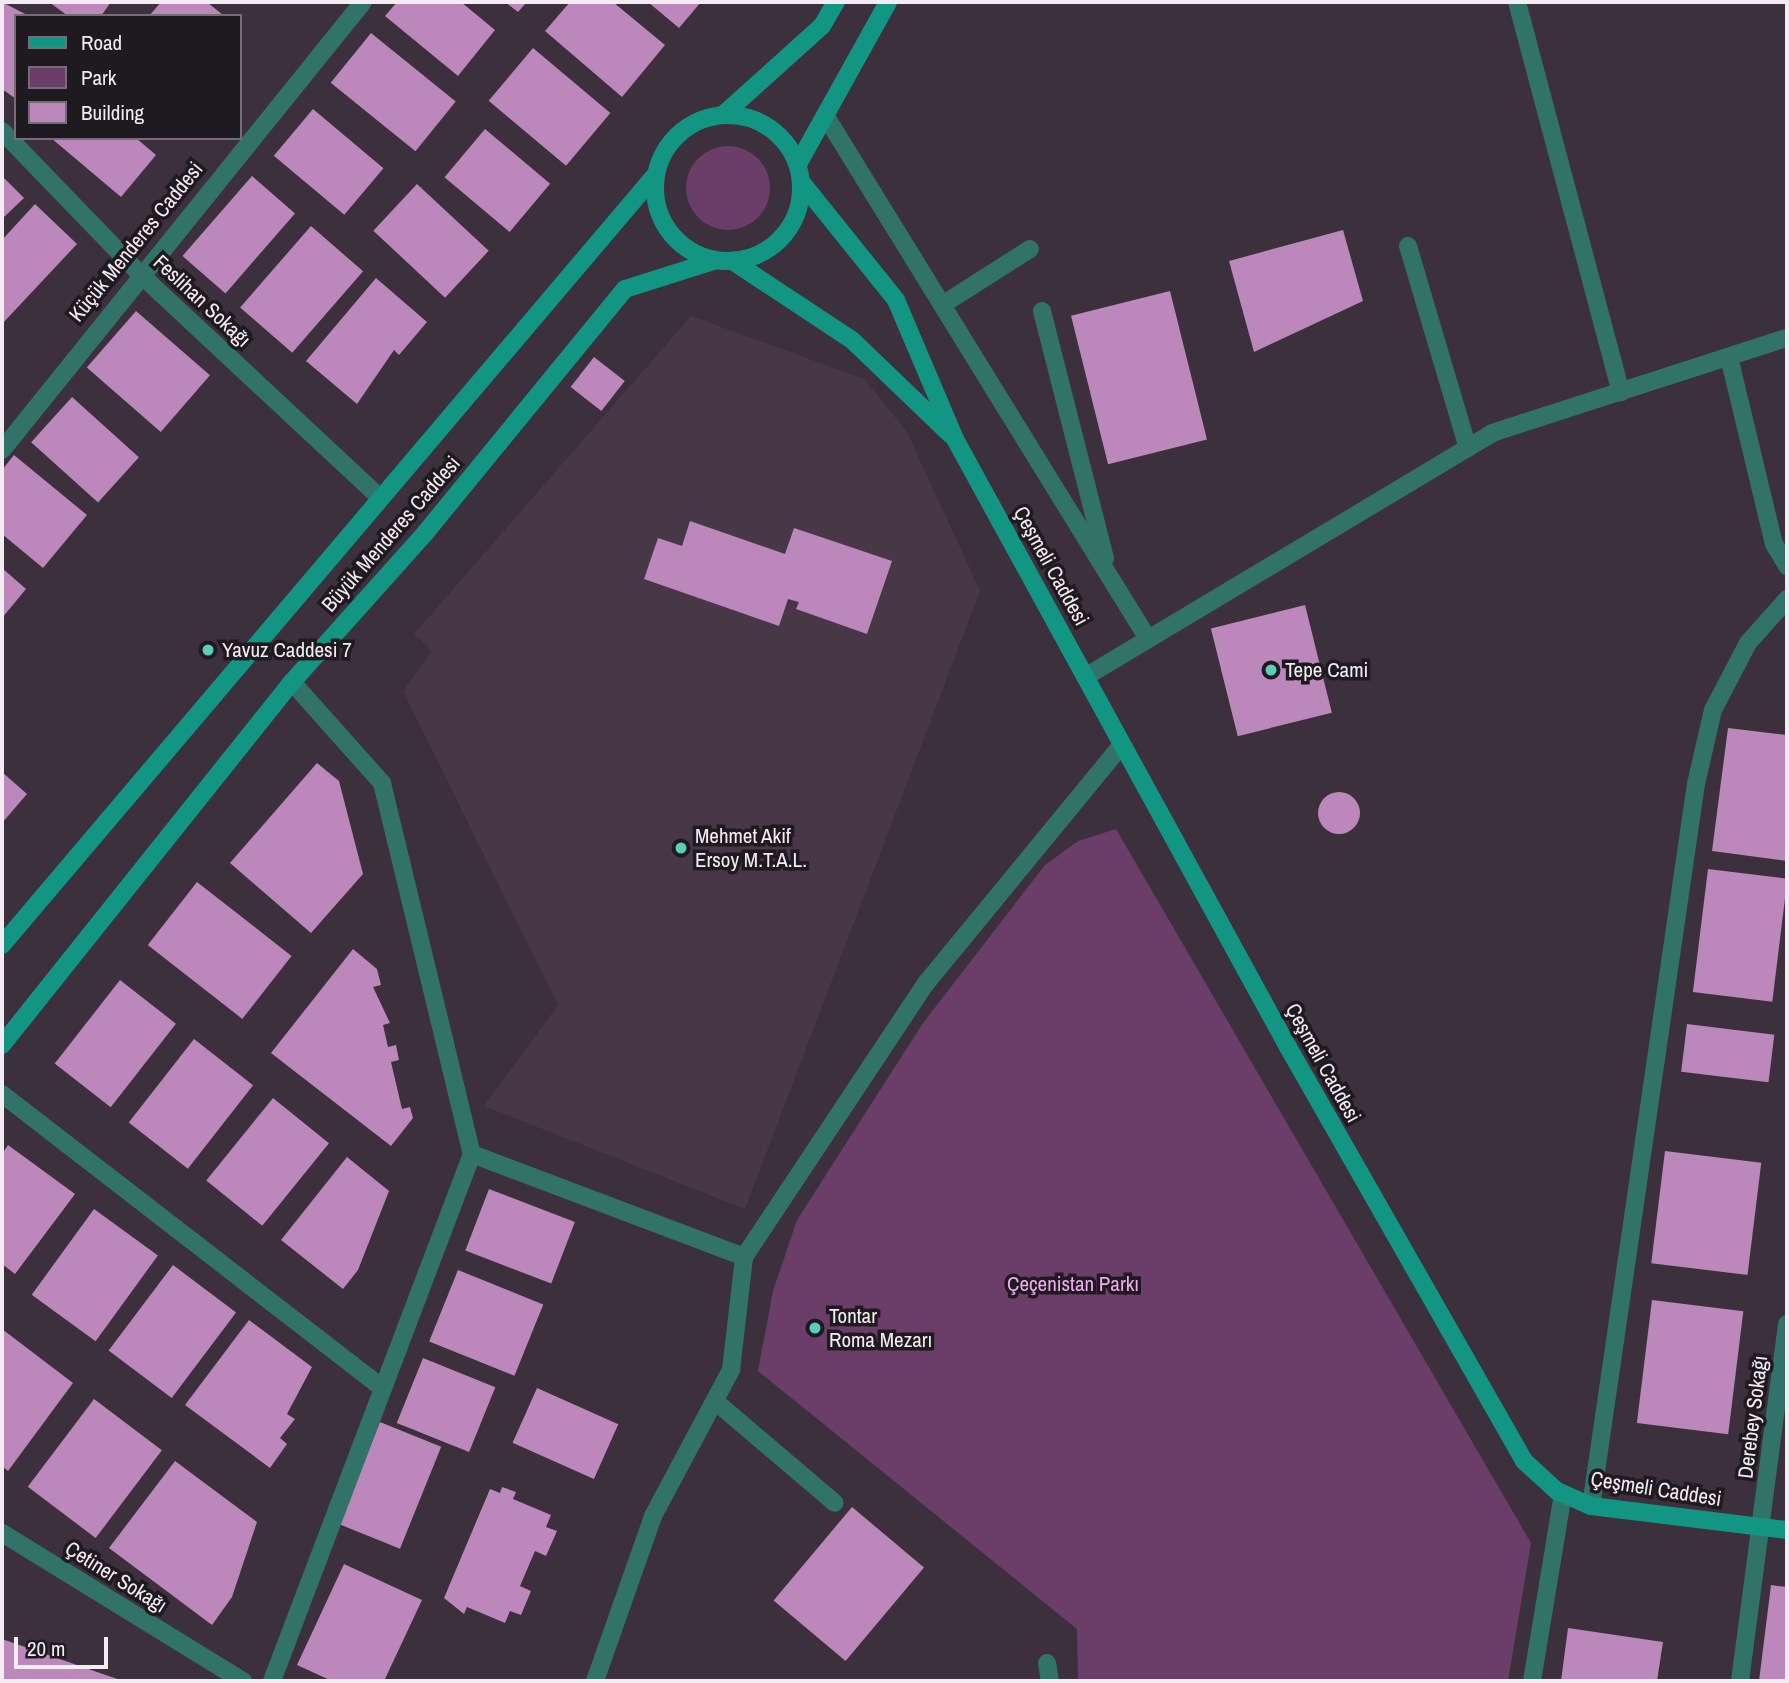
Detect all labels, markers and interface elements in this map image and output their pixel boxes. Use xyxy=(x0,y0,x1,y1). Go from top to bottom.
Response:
legend xyxy=(14,14,242,140)
text: Road xyxy=(81,28,122,57)
text: Park xyxy=(81,63,116,92)
text: Building xyxy=(81,98,144,127)
street label: Küçük Menderes Caddesi xyxy=(64,157,208,327)
street label: Feslihan Sokağı xyxy=(148,250,256,352)
street label: Büyük Menderes Caddesi xyxy=(316,451,466,617)
street label: Çeşmeli Caddesi xyxy=(1008,502,1094,630)
place label: Yavuz Caddesi 7 xyxy=(222,637,352,663)
marker: Yavuz Caddesi 7 xyxy=(200,642,216,658)
place label: Tepe Cami xyxy=(1285,657,1368,683)
marker: Tepe Cami xyxy=(1263,662,1279,678)
place label: Mehmet Akif Ersoy M.T.A.L. xyxy=(695,823,807,873)
marker: Mehmet Akif Ersoy M.T.A.L. xyxy=(673,840,689,856)
street label: Çeşmeli Caddesi xyxy=(1280,999,1366,1127)
park label: Çeçenistan Parkı xyxy=(1007,1271,1139,1297)
place label: Tontar Roma Mezarı xyxy=(829,1303,932,1353)
marker: Tontar Roma Mezarı xyxy=(807,1320,823,1336)
street label: Derebey Sokağı xyxy=(1733,1354,1773,1480)
street label: Çeşmeli Caddesi xyxy=(1589,1466,1723,1512)
street label: Çetiner Sokağı xyxy=(61,1536,171,1618)
scale bar xyxy=(18,1624,112,1668)
text: 20 m xyxy=(27,1634,65,1663)

